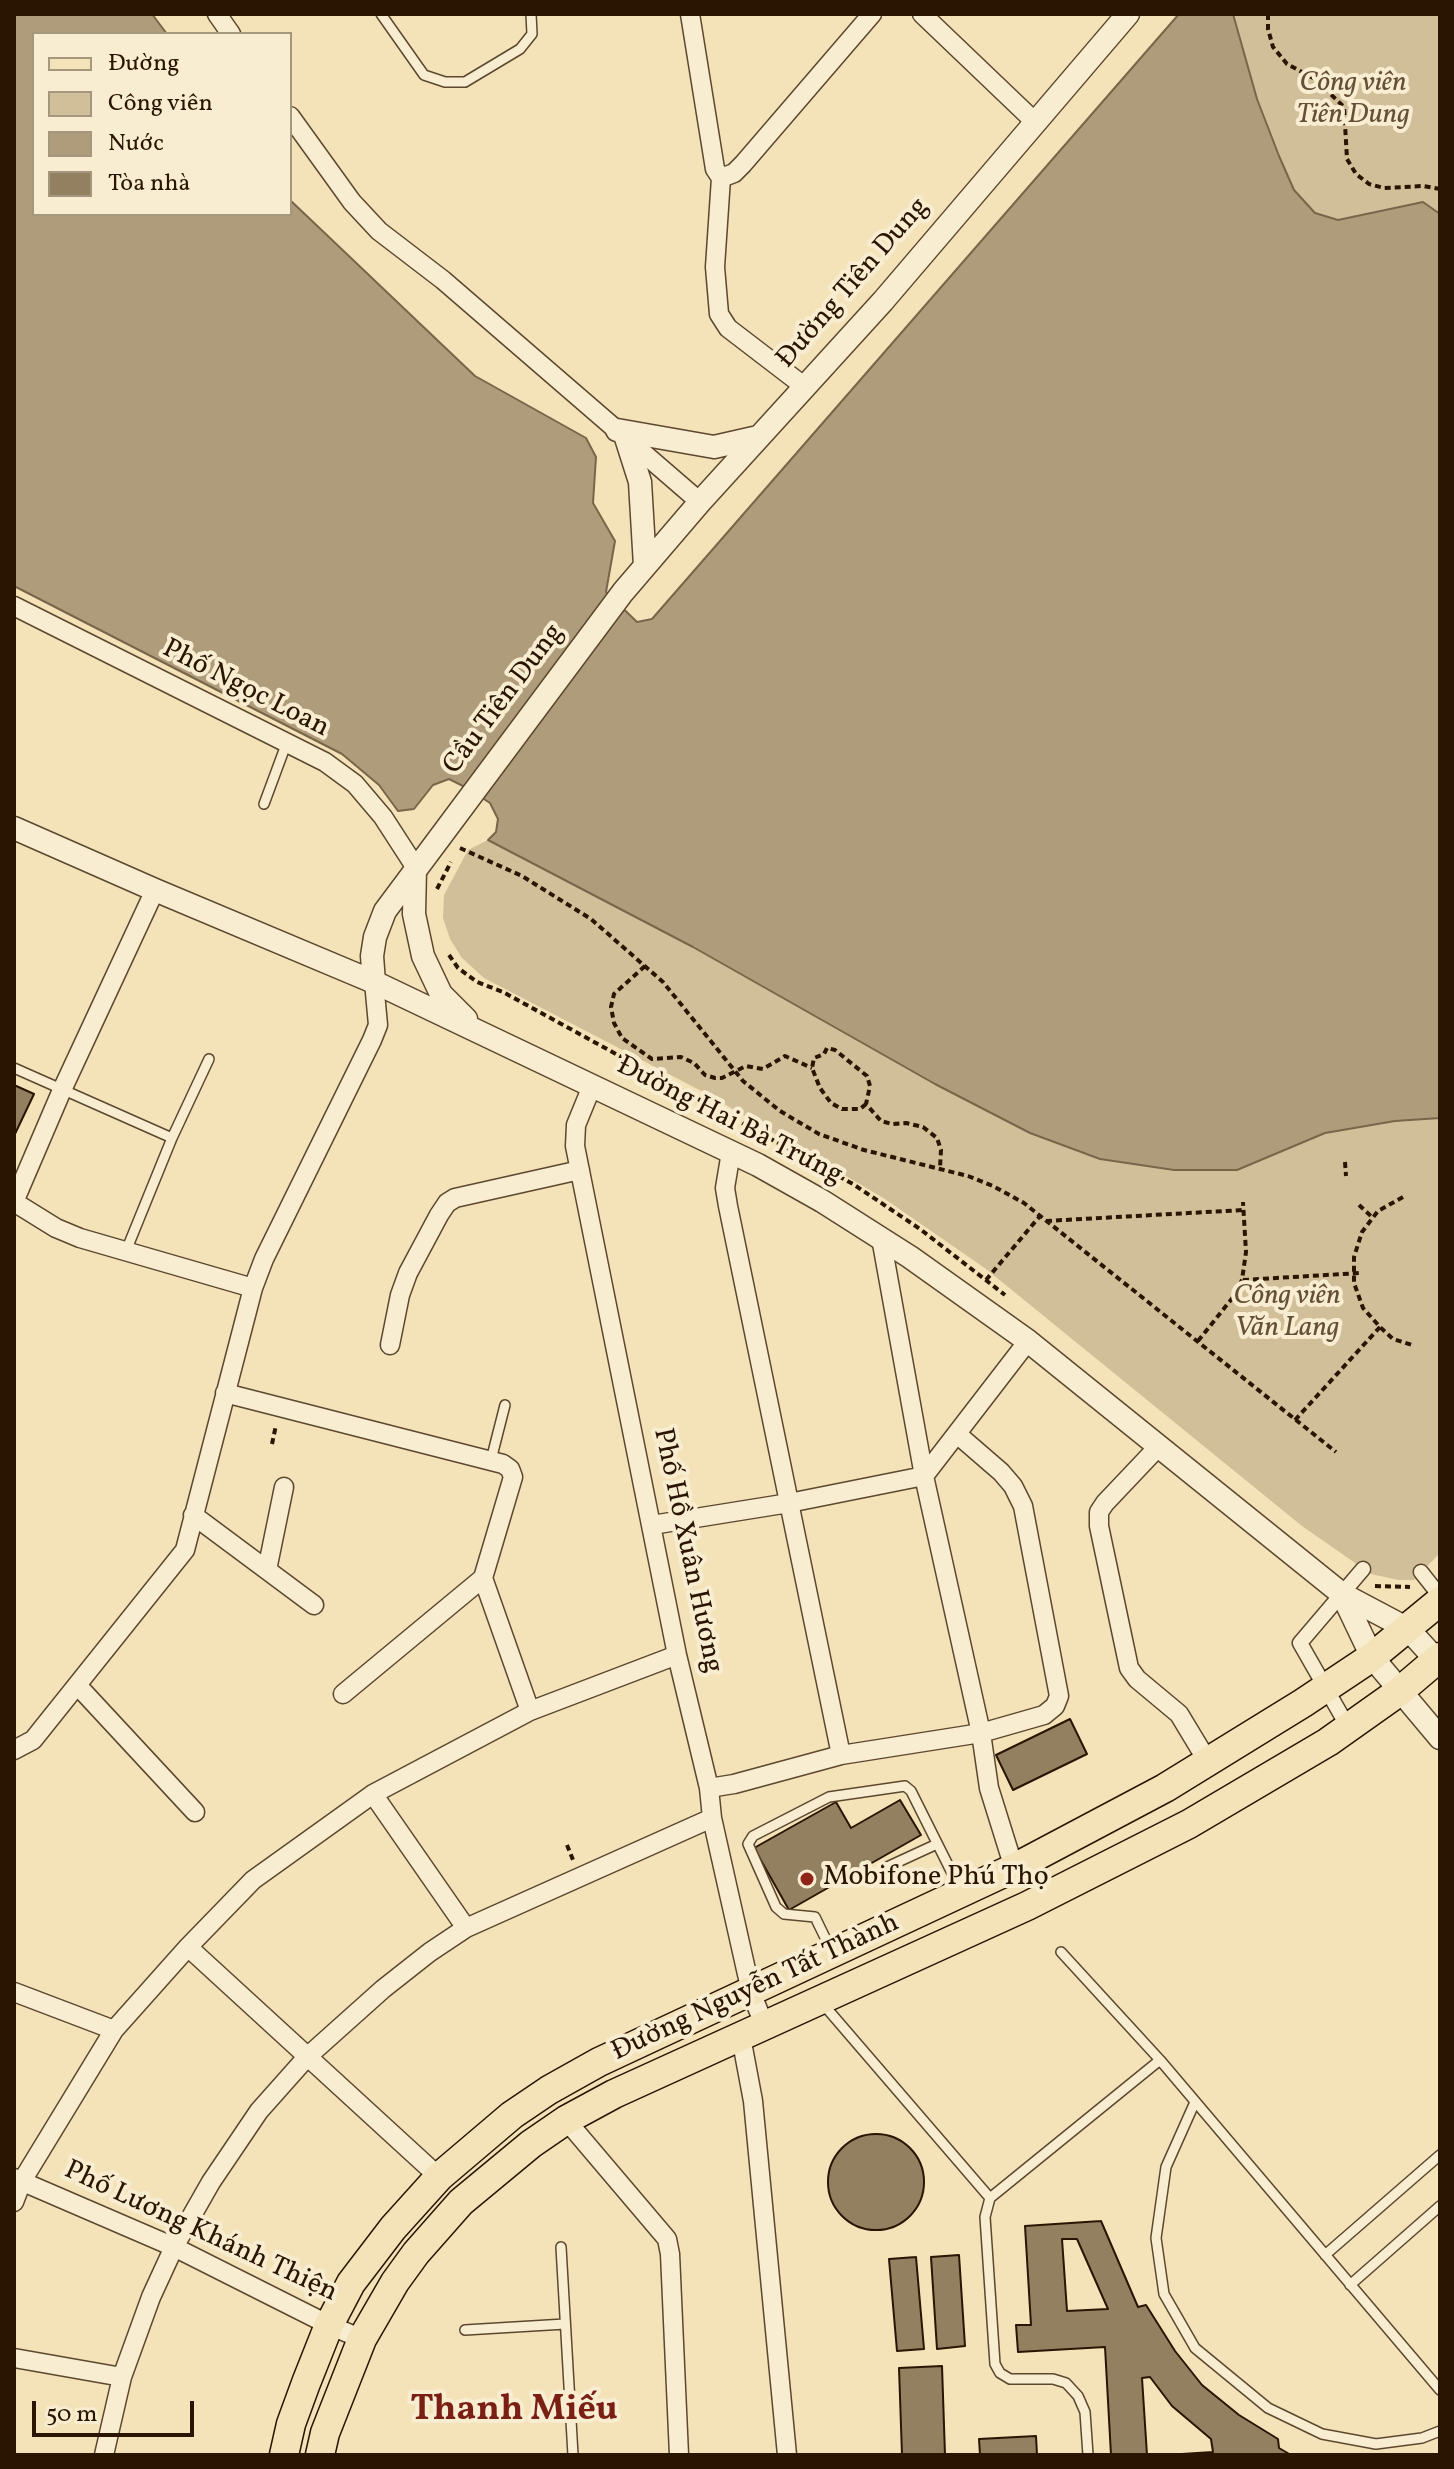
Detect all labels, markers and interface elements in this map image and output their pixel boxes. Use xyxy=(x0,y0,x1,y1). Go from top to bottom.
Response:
legend xyxy=(32,32,292,216)
text: Đường xyxy=(108,47,180,81)
park label: Công viên Tiên Dung xyxy=(1296,68,1410,134)
text: Công viên xyxy=(108,87,213,121)
text: Nước xyxy=(108,127,164,161)
text: Tòa nhà xyxy=(108,167,190,201)
street label: Đường Tiên Dung xyxy=(771,192,937,376)
street label: Cầu Tiên Dung xyxy=(437,618,573,782)
street label: Phố Ngọc Loan xyxy=(156,634,334,746)
street label: Đường Hai Bà Trưng xyxy=(610,1050,848,1194)
park label: Công viên Văn Lang xyxy=(1233,1281,1341,1347)
street label: Phố Hồ Xuân Hương xyxy=(644,1426,728,1676)
place label: Mobifone Phú Thọ xyxy=(823,1862,1049,1896)
marker: Mobifone Phú Thọ xyxy=(798,1870,816,1888)
street label: Đường Nguyễn Tất Thành xyxy=(607,1908,905,2070)
street label: Phố Lương Khánh Thiện xyxy=(58,2155,342,2311)
scale bar xyxy=(36,2385,198,2435)
district label: Thanh Miếu xyxy=(410,2390,618,2434)
text: 50 m xyxy=(46,2398,98,2432)

